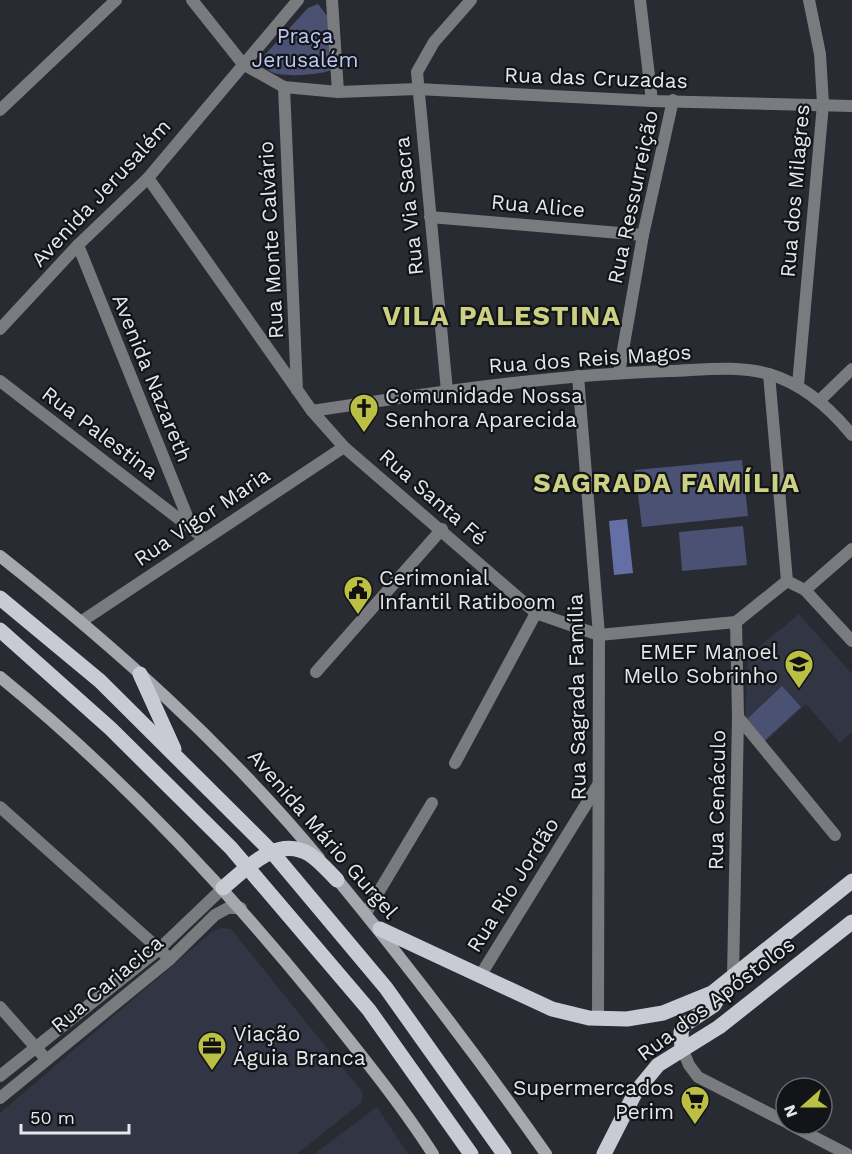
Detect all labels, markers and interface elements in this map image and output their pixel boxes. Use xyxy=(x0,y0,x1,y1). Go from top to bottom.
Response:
park label: Praça Jerusalém xyxy=(252,23,358,72)
street label: Rua das Cruzadas xyxy=(504,62,688,93)
street label: Rua dos Milagres xyxy=(774,103,815,279)
street label: Rua Ressurreição xyxy=(602,108,663,286)
street label: Avenida Jerusalém xyxy=(26,114,176,272)
street label: Rua Via Sacra xyxy=(389,135,428,277)
street label: Rua Monte Calvário xyxy=(253,140,288,340)
street label: Rua Alice xyxy=(490,189,586,222)
street label: Avenida Nazareth xyxy=(107,290,198,465)
district label: VILA PALESTINA xyxy=(382,300,622,332)
street label: Rua dos Reis Magos xyxy=(488,339,692,378)
street label: Rua Palestina xyxy=(37,381,163,484)
place label: Comunidade Nossa Senhora Aparecida xyxy=(385,383,583,432)
church icon: Comunidade Nossa Senhora Aparecida xyxy=(348,392,380,434)
street label: Rua Santa Fé xyxy=(374,443,492,550)
street label: Rua Vigor Maria xyxy=(129,462,274,571)
district label: SAGRADA FAMÍLIA xyxy=(533,467,801,499)
place label: Cerimonial Infantil Ratiboom xyxy=(379,565,556,614)
public building icon: Cerimonial Infantil Ratiboom xyxy=(342,574,374,616)
street label: Rua Sagrada Família xyxy=(562,593,591,801)
place label: EMEF Manoel Mello Sobrinho xyxy=(624,639,779,688)
school or university icon: EMEF Manoel Mello Sobrinho xyxy=(783,648,815,690)
street label: Rua Cenáculo xyxy=(703,730,730,870)
street label: Avenida Mário Gurgel xyxy=(243,744,404,924)
street label: Rua Rio Jordão xyxy=(461,813,564,957)
street label: Rua Cariacica xyxy=(46,929,168,1038)
street label: Rua dos Apóstolos xyxy=(632,931,799,1066)
place label: Viação Águia Branca xyxy=(233,1021,366,1070)
office icon: Viação Águia Branca xyxy=(196,1030,228,1072)
place label: Supermercados Perim xyxy=(513,1075,674,1124)
north arrow xyxy=(774,1076,834,1136)
supermarket icon: Supermercados Perim xyxy=(679,1084,711,1126)
scale bar xyxy=(21,1097,129,1135)
text: N xyxy=(779,1102,801,1120)
text: 50 m xyxy=(30,1107,75,1128)

